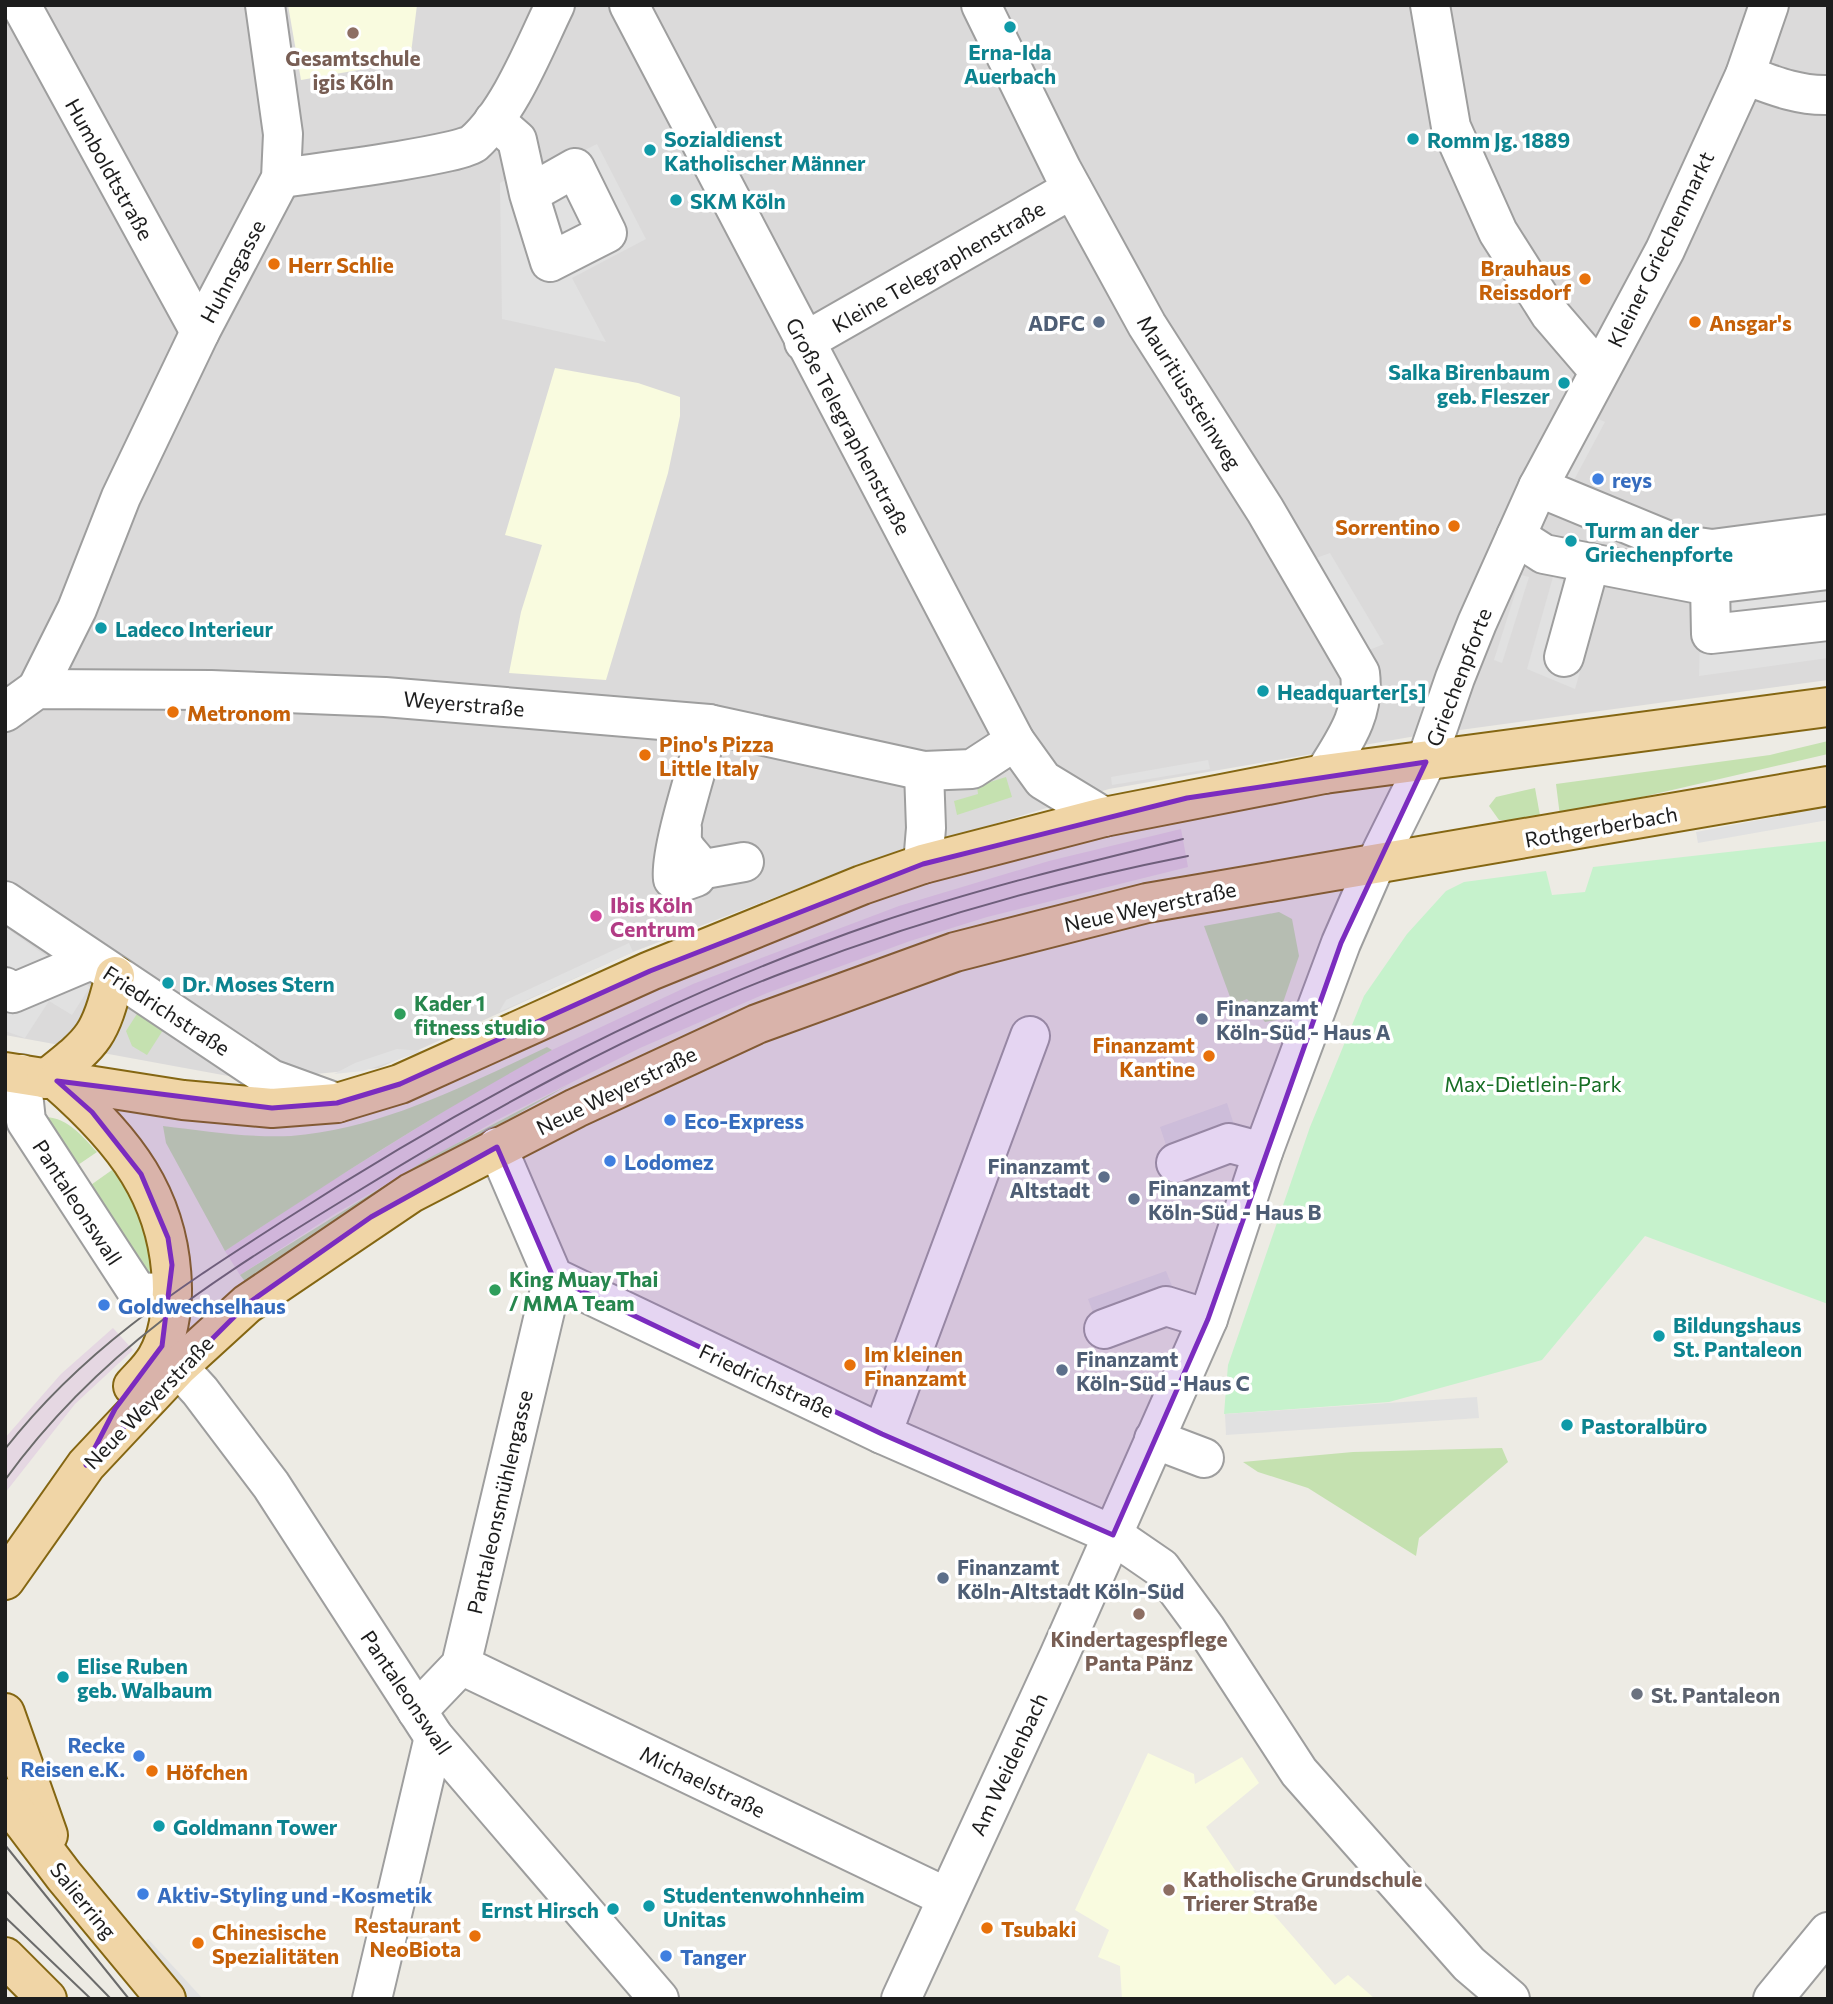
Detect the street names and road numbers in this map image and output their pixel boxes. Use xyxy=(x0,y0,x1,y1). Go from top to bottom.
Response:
street label: Humboldtstraße xyxy=(61,94,159,244)
street label: Kleiner Griechenmarkt xyxy=(1602,147,1718,351)
street label: Kleine Telegraphenstraße xyxy=(827,195,1049,337)
street label: Huhnsgasse xyxy=(194,215,270,327)
street label: Mauritiussteinweg xyxy=(1133,310,1247,474)
street label: Große Telegraphenstraße xyxy=(781,313,917,539)
street label: Griechenpforte xyxy=(1420,604,1496,750)
street label: Weyerstraße xyxy=(402,685,526,721)
street label: Rothgerberbach xyxy=(1523,800,1679,852)
street label: Neue Weyerstraße xyxy=(1062,876,1238,936)
street label: Friedrichstraße xyxy=(99,960,235,1060)
street label: Neue Weyerstraße xyxy=(532,1040,700,1140)
street label: Pantaleonswall xyxy=(28,1135,128,1269)
street label: Neue Weyerstraße xyxy=(78,1330,218,1474)
street label: Friedrichstraße xyxy=(696,1338,838,1422)
street label: Pantaleonsmühlengasse xyxy=(461,1388,537,1616)
street label: Pantaleonswall xyxy=(356,1625,458,1759)
street label: Am Weidenbach xyxy=(964,1689,1052,1839)
street label: Michaelstraße xyxy=(636,1740,770,1822)
street label: Salierring xyxy=(46,1857,122,1943)

